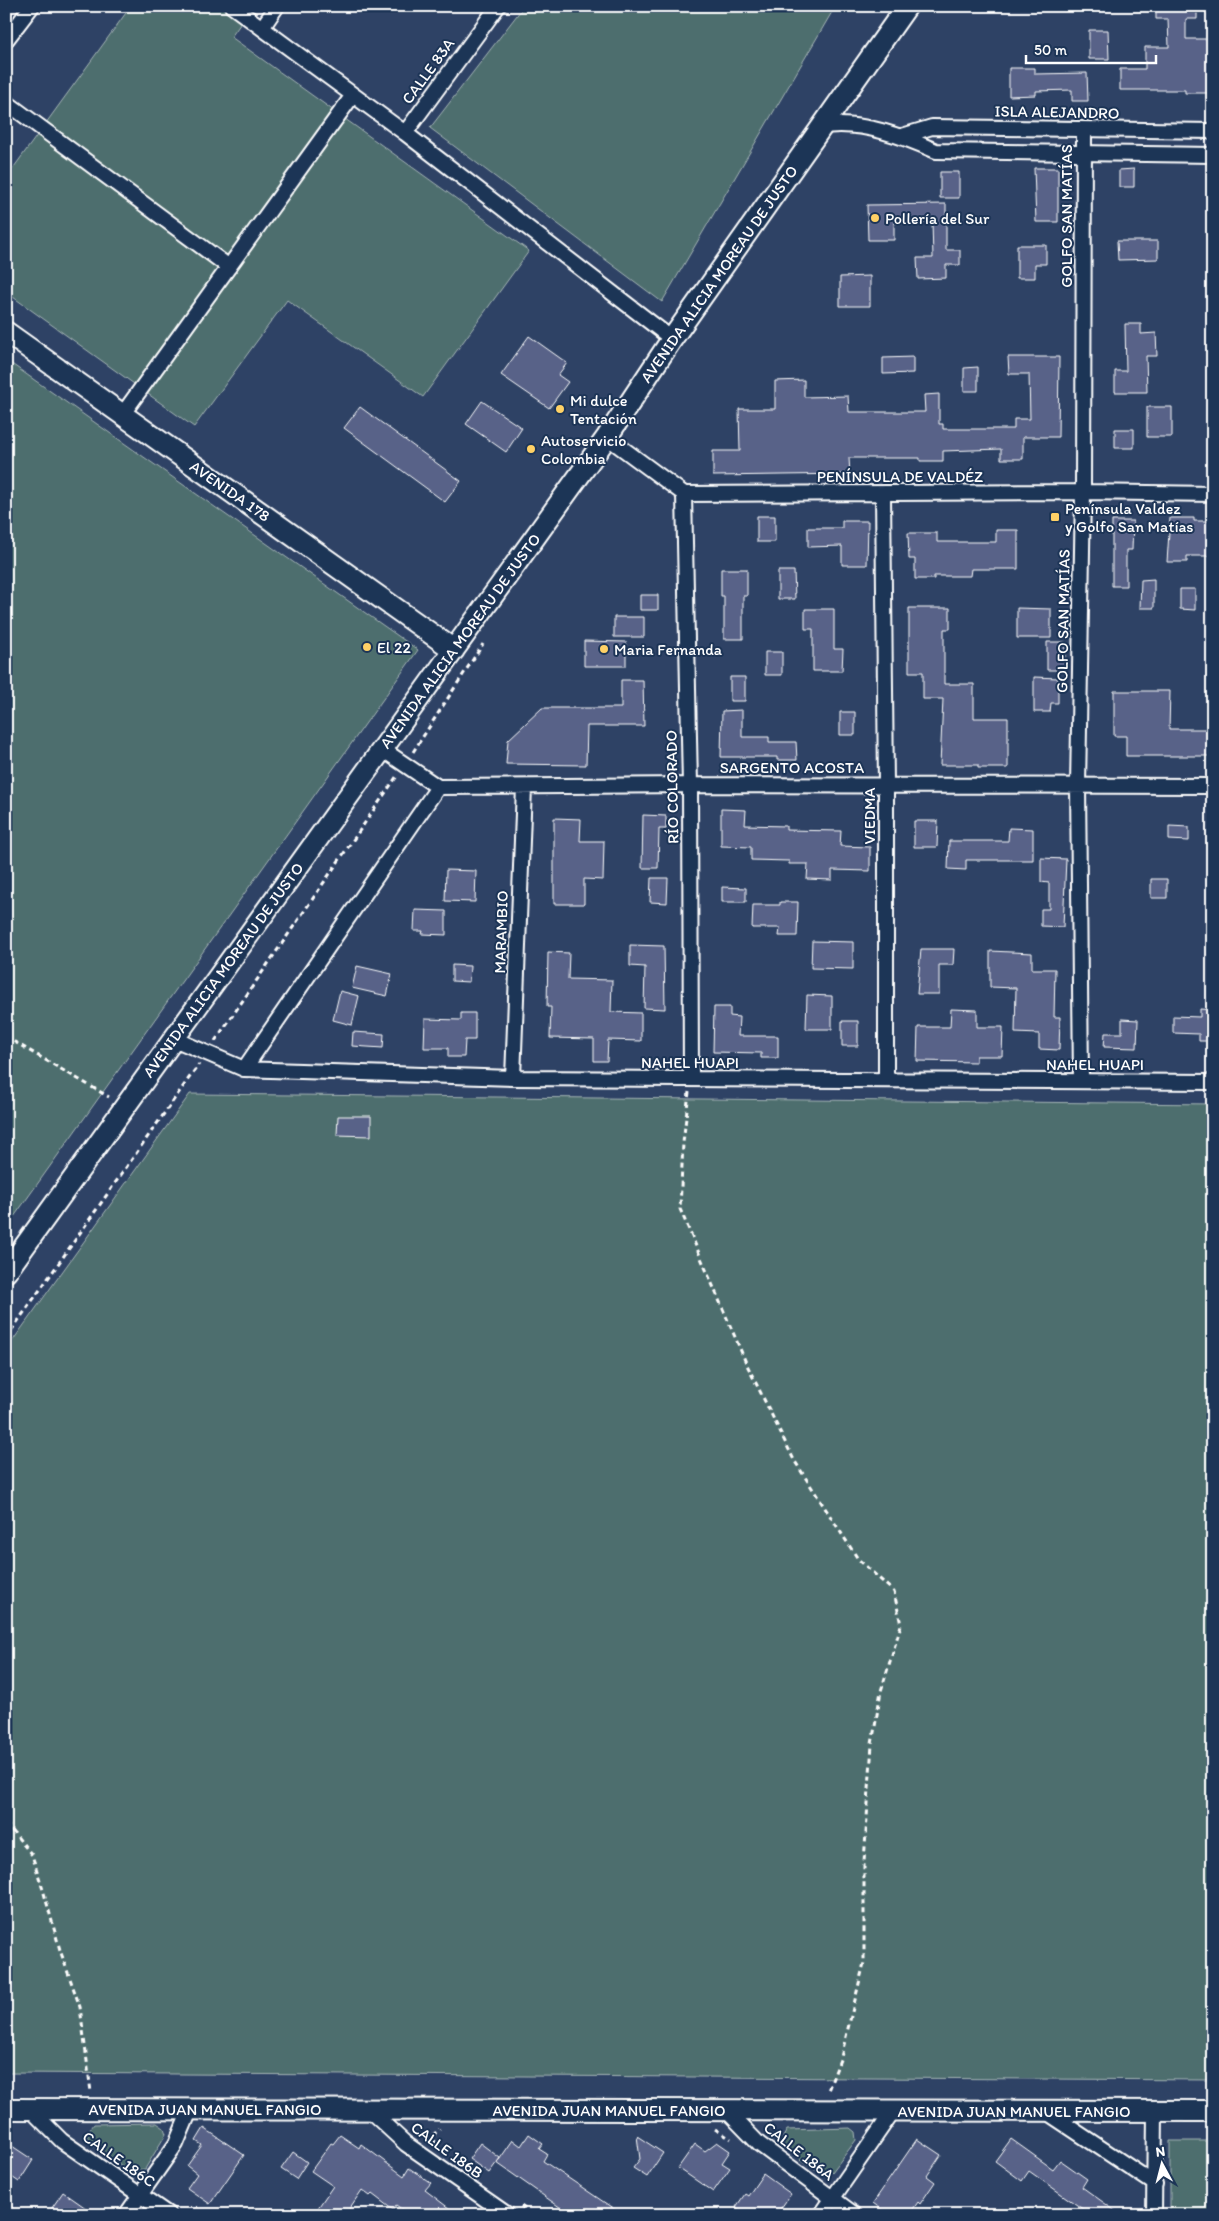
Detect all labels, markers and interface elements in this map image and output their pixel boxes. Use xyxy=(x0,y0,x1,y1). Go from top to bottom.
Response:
scale bar xyxy=(1026,32,1156,64)
street label: CALLE 83A xyxy=(398,34,458,108)
text: 50 m xyxy=(1034,41,1067,59)
street label: ISLA ALEJANDRO xyxy=(994,101,1120,123)
street label: GOLFO SAN MATÍAS xyxy=(1057,144,1076,288)
street label: AVENIDA ALICIA MOREAU DE JUSTO xyxy=(636,162,802,386)
place label: Pollería del Sur xyxy=(885,209,990,228)
marker: Pollería del Sur xyxy=(869,212,881,224)
place label: Mi dulce Tentación xyxy=(570,391,637,428)
marker: Mi dulce Tentación xyxy=(554,403,566,415)
place label: Autoservicio Colombia xyxy=(541,431,626,468)
marker: Autoservicio Colombia xyxy=(525,443,537,455)
street label: AVENIDA 178 xyxy=(186,456,274,526)
street label: PENÍNSULA DE VALDÉZ xyxy=(817,467,983,486)
place label: Península Valdez y Golfo San Matías xyxy=(1065,499,1194,536)
marker: Península Valdez y Golfo San Matías xyxy=(1049,511,1061,523)
street label: AVENIDA ALICIA MOREAU DE JUSTO xyxy=(376,530,544,752)
street label: GOLFO SAN MATÍAS xyxy=(1052,549,1074,693)
place label: El 22 xyxy=(377,638,411,657)
place label: Maria Fernanda xyxy=(614,640,723,659)
marker: El 22 xyxy=(361,641,373,653)
marker: Maria Fernanda xyxy=(598,643,610,655)
street label: RÍO COLORADO xyxy=(662,730,682,844)
street label: SARGENTO ACOSTA xyxy=(720,758,864,777)
street label: VIEDMA xyxy=(860,787,879,845)
street label: AVENIDA ALICIA MOREAU DE JUSTO xyxy=(139,859,307,1081)
street label: MARAMBIO xyxy=(490,890,512,974)
street label: NAHEL HUAPI xyxy=(641,1053,739,1072)
street label: NAHEL HUAPI xyxy=(1046,1055,1144,1074)
street label: AVENIDA JUAN MANUEL FANGIO xyxy=(89,2100,321,2119)
street label: AVENIDA JUAN MANUEL FANGIO xyxy=(493,2101,725,2120)
street label: AVENIDA JUAN MANUEL FANGIO xyxy=(898,2102,1130,2121)
street label: CALLE 186B xyxy=(407,2118,487,2182)
street label: CALLE 186A xyxy=(760,2118,838,2184)
street label: CALLE 186C xyxy=(79,2127,159,2191)
north arrow xyxy=(1136,2138,1186,2188)
text: N xyxy=(1155,2143,1166,2161)

